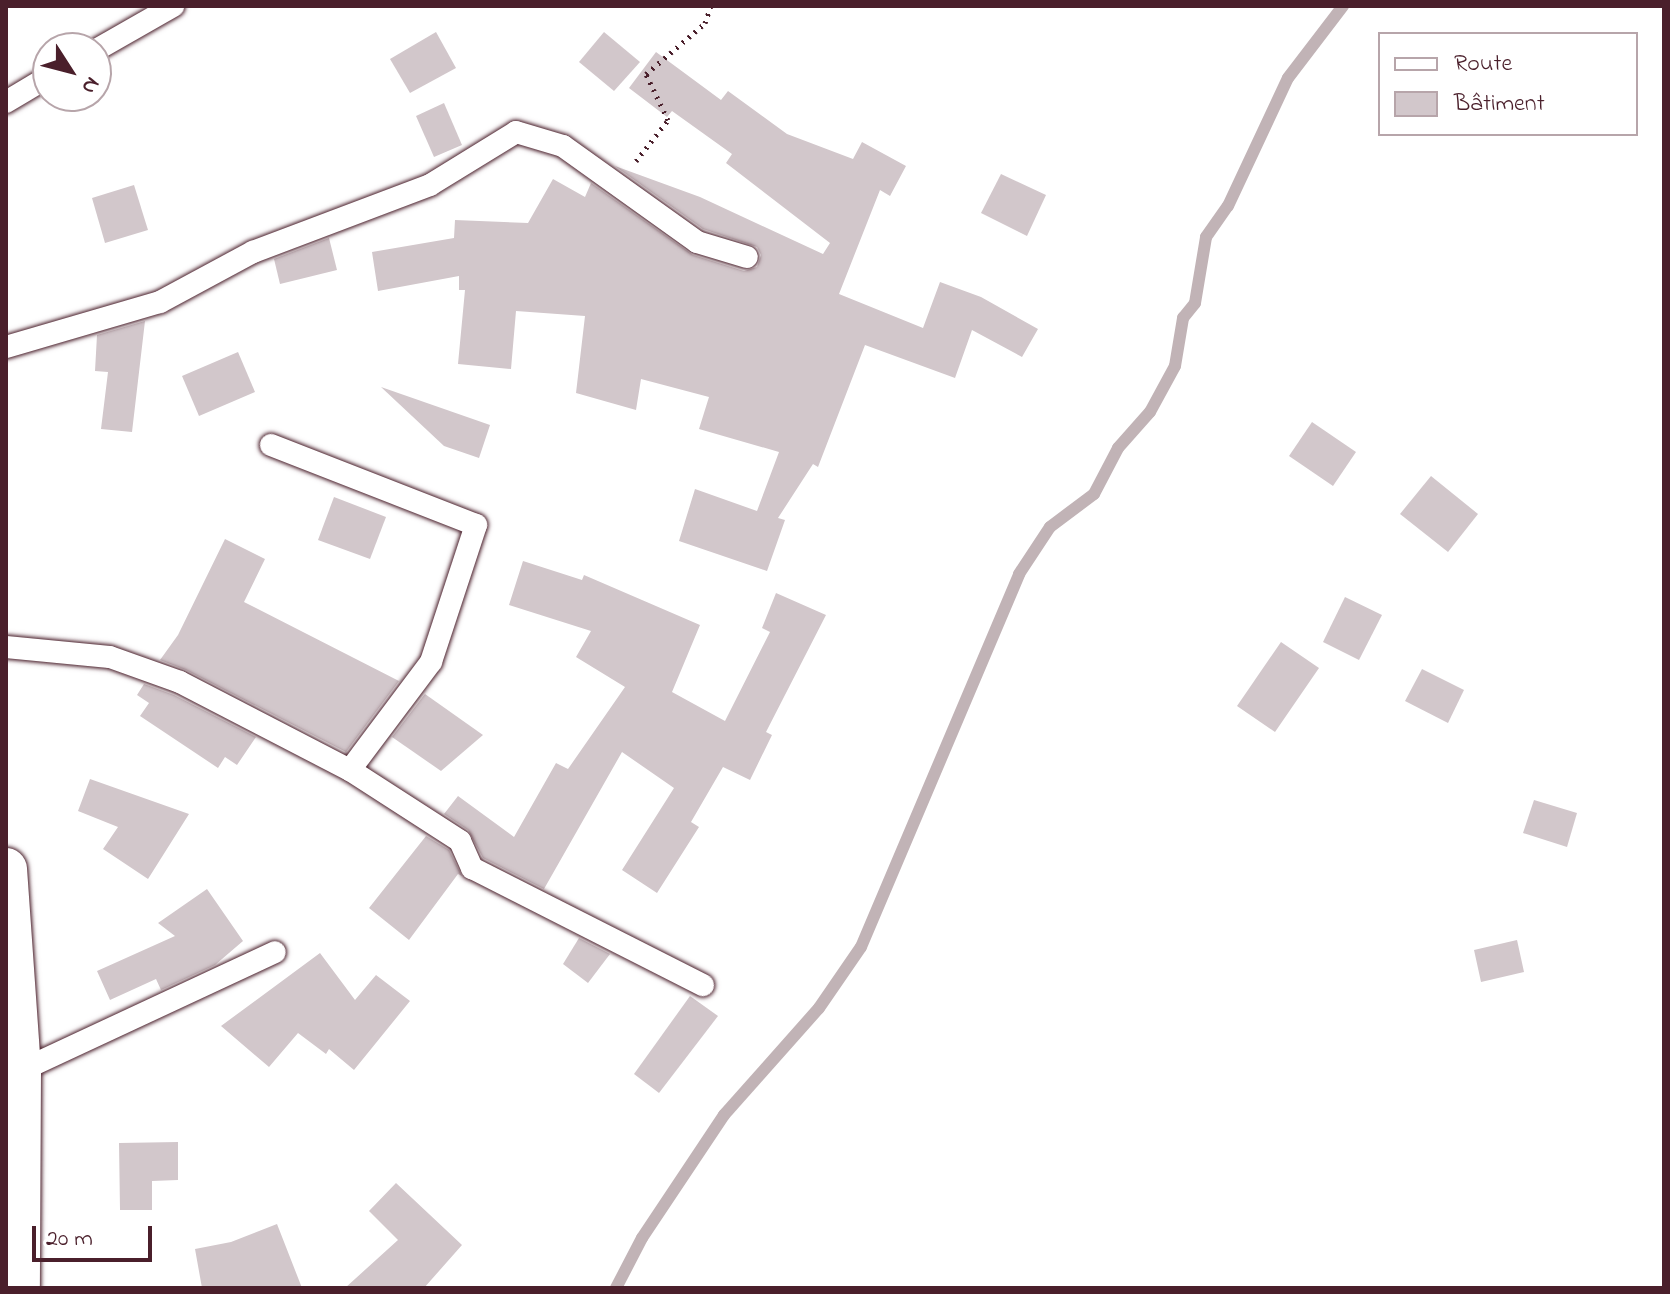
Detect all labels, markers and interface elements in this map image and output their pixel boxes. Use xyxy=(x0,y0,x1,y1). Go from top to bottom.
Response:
north arrow xyxy=(32,32,112,112)
legend xyxy=(1378,32,1638,136)
text: Route xyxy=(1454,47,1512,82)
text: N xyxy=(72,70,107,100)
text: Bâtiment xyxy=(1454,87,1545,122)
scale bar xyxy=(36,1210,156,1260)
text: 20 m xyxy=(46,1222,93,1257)

